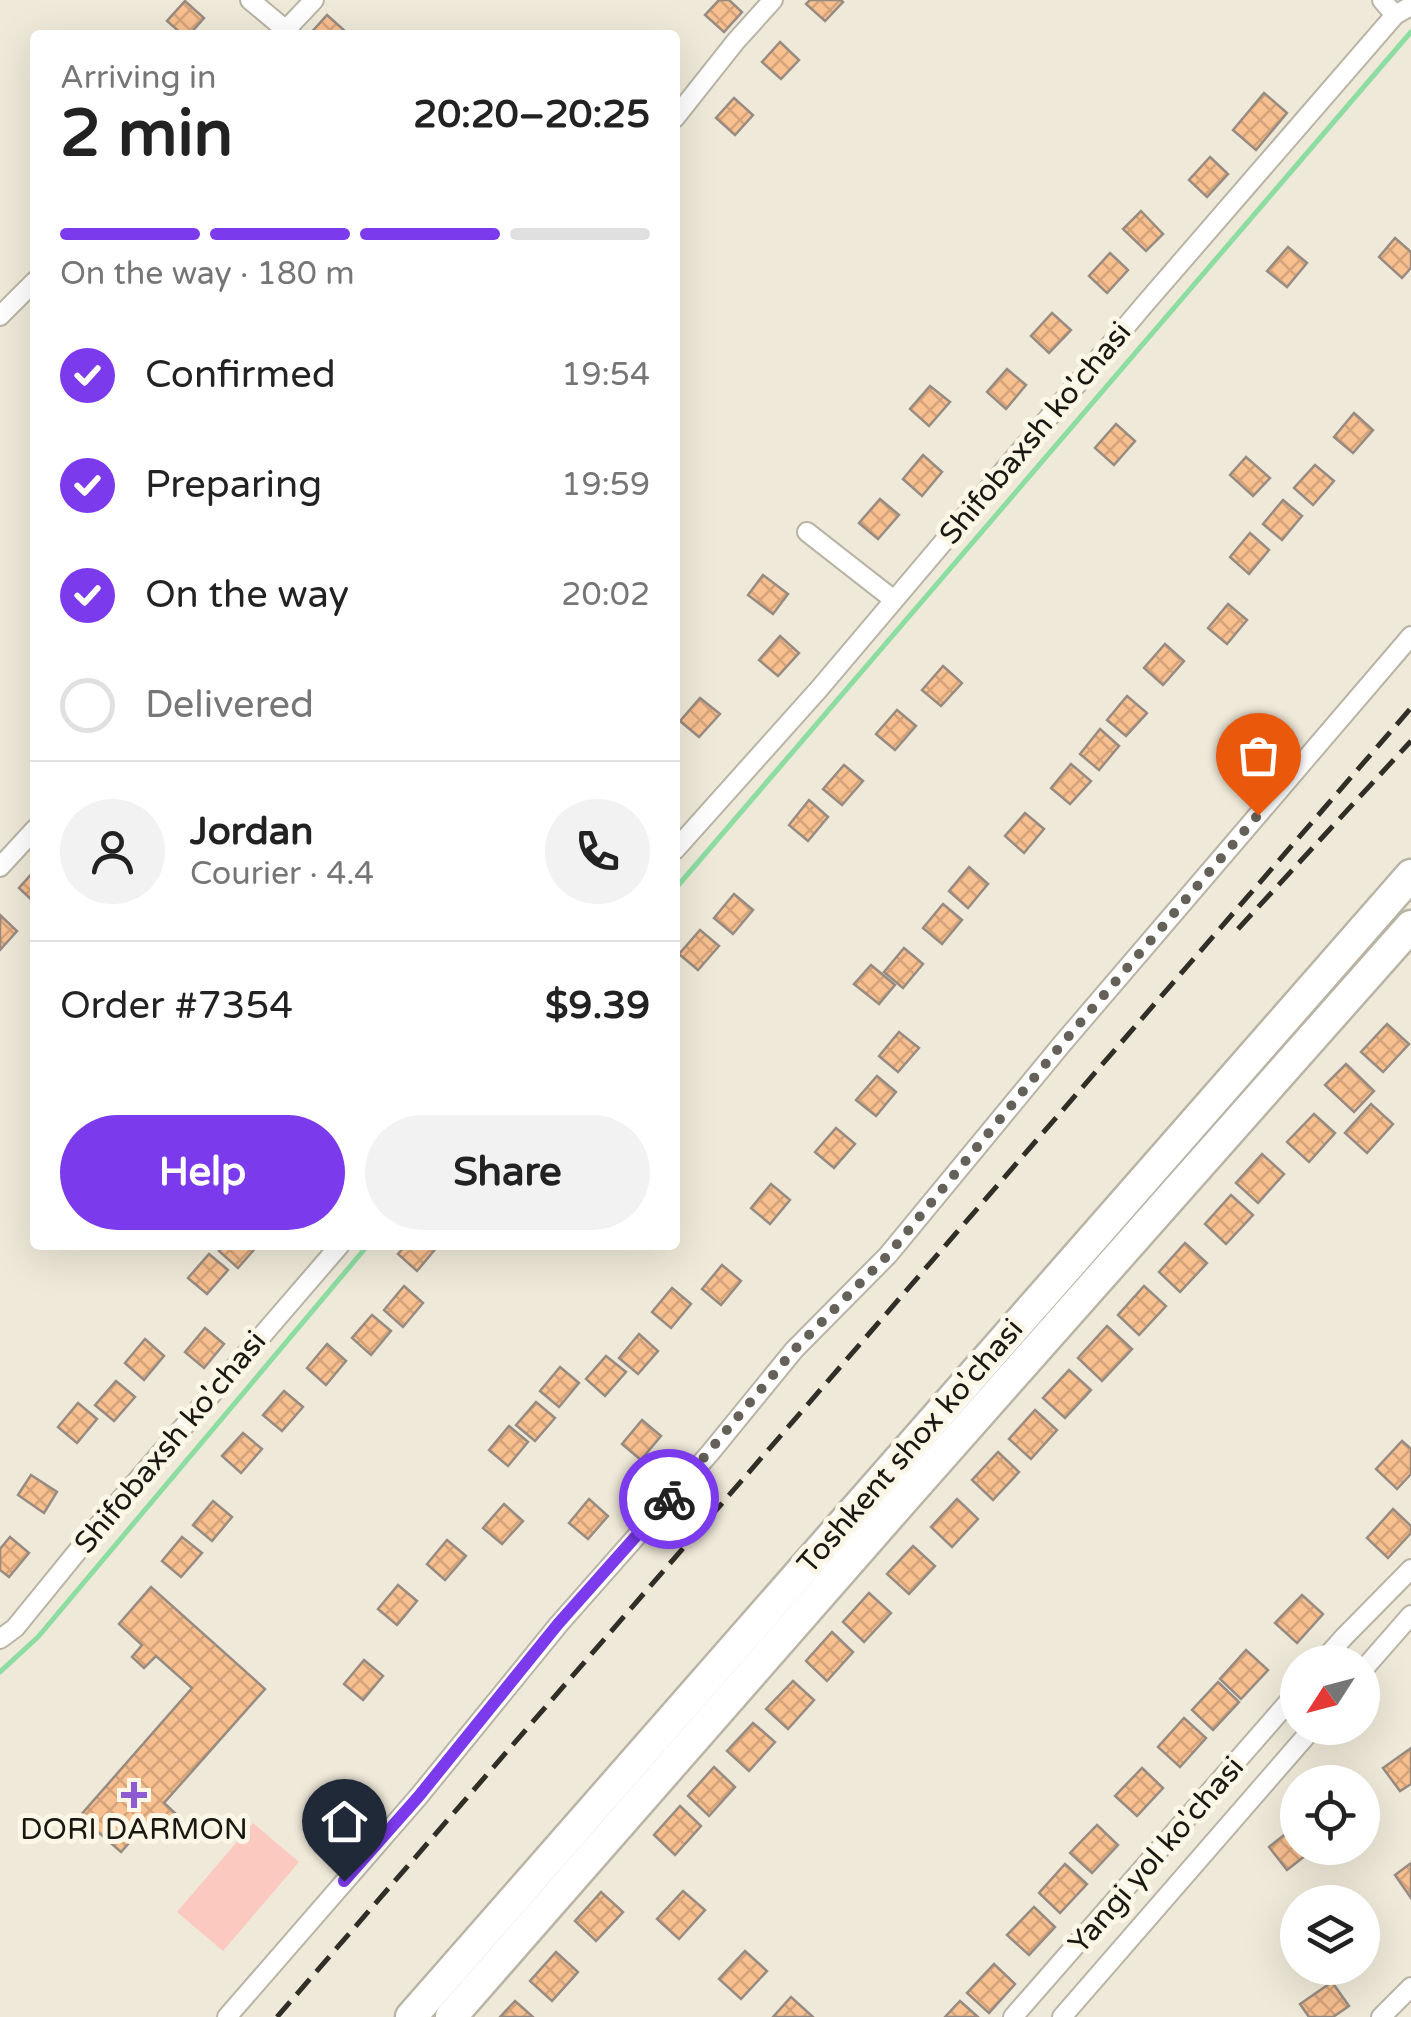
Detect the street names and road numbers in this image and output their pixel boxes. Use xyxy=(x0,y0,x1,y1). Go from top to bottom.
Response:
street label: Shifobaxsh ko'chasi xyxy=(932,315,1139,552)
street label: Toshkent shox ko'chasi xyxy=(790,1311,1031,1581)
street label: Shifobaxsh ko'chasi xyxy=(67,1324,274,1561)
street label: Yangi yol ko'chasi xyxy=(1061,1749,1252,1961)

